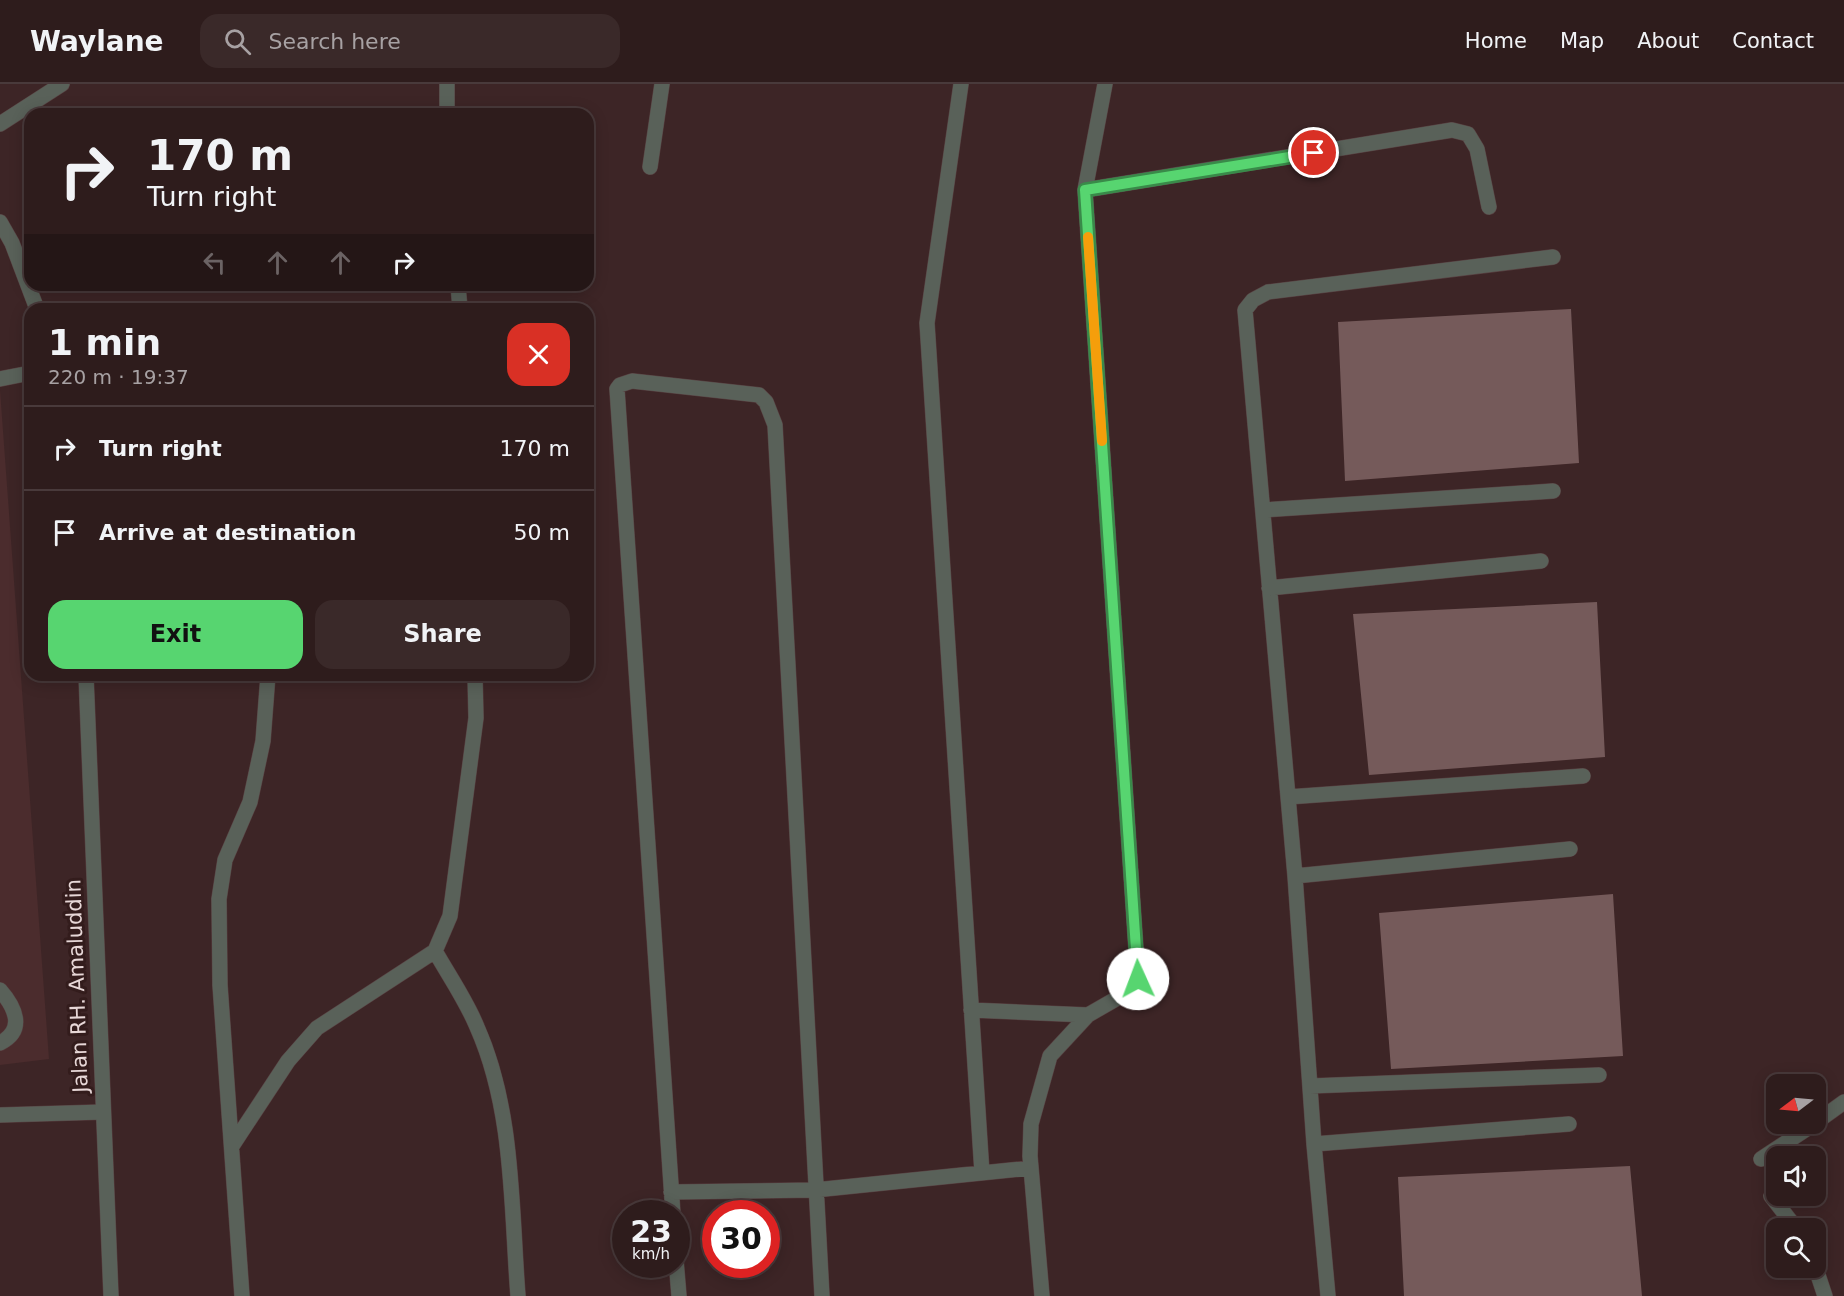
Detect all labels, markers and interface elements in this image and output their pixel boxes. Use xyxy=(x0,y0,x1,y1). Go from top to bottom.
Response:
search box xyxy=(200,14,620,68)
text: Waylane xyxy=(30,25,164,58)
icon: search xyxy=(221,25,254,58)
text: Search here xyxy=(269,29,401,54)
text: Home xyxy=(1465,29,1527,53)
text: Map xyxy=(1560,29,1604,53)
text: About xyxy=(1637,29,1699,53)
text: Contact xyxy=(1732,29,1814,53)
pin xyxy=(1288,127,1339,178)
text: 170 m xyxy=(147,131,293,180)
icon: right xyxy=(48,132,126,210)
icon: arrive xyxy=(1297,136,1330,169)
text: Turn right xyxy=(147,181,276,212)
icon: left xyxy=(198,246,231,279)
icon: ahead xyxy=(261,246,294,279)
icon: ahead xyxy=(324,246,357,279)
icon: right xyxy=(387,246,420,279)
text: 1 min xyxy=(48,322,161,363)
button: close xyxy=(507,323,570,386)
text: 220 m · 19:37 xyxy=(48,365,189,389)
icon: right xyxy=(48,432,81,465)
text: Turn right xyxy=(99,436,222,461)
text: 170 m xyxy=(500,436,570,461)
icon: arrive xyxy=(48,516,81,549)
text: Arrive at destination xyxy=(99,520,356,545)
text: 50 m xyxy=(514,520,570,545)
button: Exit xyxy=(48,600,303,669)
button: Share xyxy=(315,600,570,669)
street label: Jalan RH. Amaluddin xyxy=(61,879,93,1095)
position arrow xyxy=(1106,947,1170,1011)
north arrow xyxy=(1766,1074,1826,1134)
map controls xyxy=(1766,1074,1826,1278)
button: sound xyxy=(1766,1146,1826,1206)
speed limit sign: 30 xyxy=(702,1200,780,1278)
text: 23 xyxy=(630,1214,672,1249)
button: search xyxy=(1766,1218,1826,1278)
text: km/h xyxy=(632,1245,670,1263)

